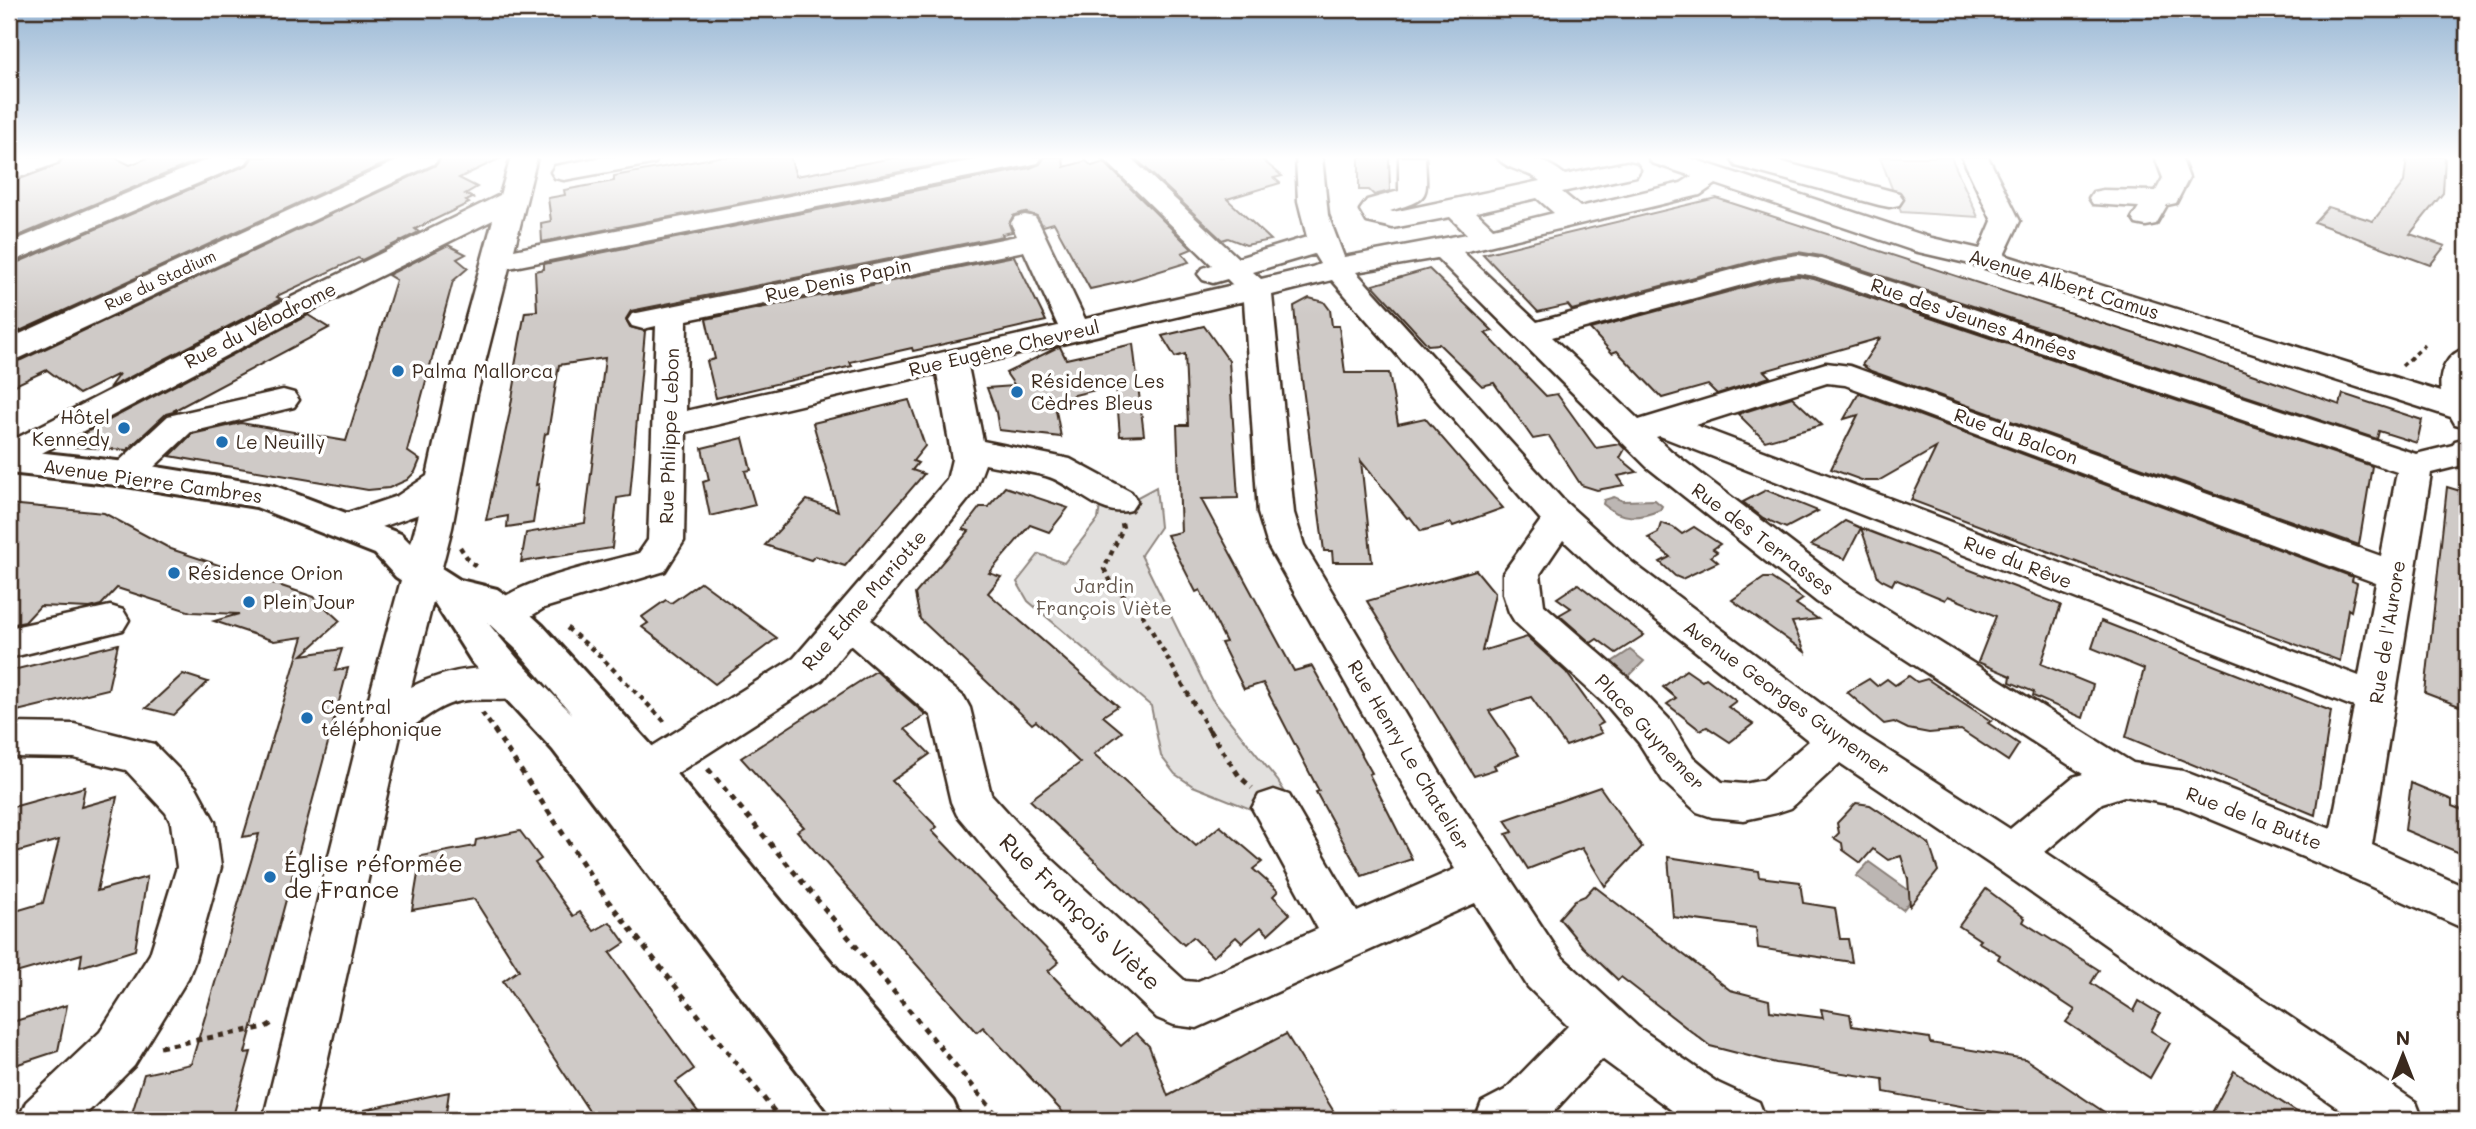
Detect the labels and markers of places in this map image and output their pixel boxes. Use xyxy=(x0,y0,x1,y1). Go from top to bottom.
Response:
place label: Palma Mallorca xyxy=(412,358,554,383)
marker: Palma Mallorca xyxy=(390,363,406,379)
place label: Résidence Les Cèdres Bleus xyxy=(1031,368,1165,415)
marker: Résidence Les Cèdres Bleus xyxy=(1009,384,1025,400)
place label: Hôtel Kennedy xyxy=(32,404,110,451)
marker: Hôtel Kennedy xyxy=(116,420,132,436)
place label: Le Neuilly xyxy=(236,429,325,454)
marker: Le Neuilly xyxy=(214,434,230,450)
place label: Résidence Orion xyxy=(188,560,343,585)
marker: Résidence Orion xyxy=(166,565,182,581)
place label: Plein Jour xyxy=(263,589,355,614)
marker: Plein Jour xyxy=(241,594,257,610)
place label: Central téléphonique xyxy=(321,694,442,741)
marker: Central téléphonique xyxy=(299,710,315,726)
place label: Église réformée de France xyxy=(284,848,463,904)
marker: Église réformée de France xyxy=(262,869,278,885)

